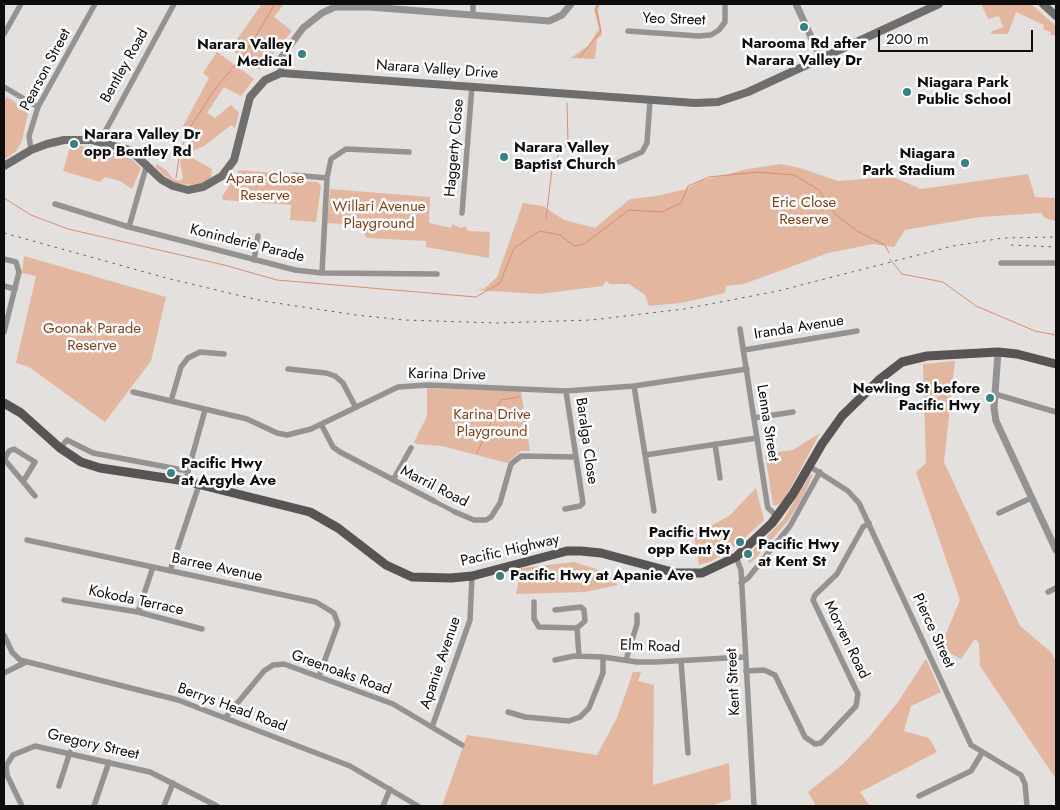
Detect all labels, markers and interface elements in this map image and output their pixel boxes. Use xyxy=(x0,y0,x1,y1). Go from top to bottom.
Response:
street label: Yeo Street xyxy=(642,10,706,30)
scale bar xyxy=(880,20,1035,52)
marker: Narooma Rd after Narara Valley Dr xyxy=(798,21,810,33)
street label: Pearson Street xyxy=(17,26,75,114)
street label: Bentley Road xyxy=(97,26,153,106)
text: 200 m xyxy=(886,28,929,50)
place label: Narooma Rd after Narara Valley Dr xyxy=(742,35,866,70)
place label: Narara Valley Medical xyxy=(197,36,292,71)
marker: Narara Valley Medical xyxy=(296,48,308,60)
street label: Narara Valley Drive xyxy=(375,57,499,83)
place label: Niagara Park Public School xyxy=(917,74,1011,109)
marker: Niagara Park Public School xyxy=(901,86,913,98)
street label: Haggerty Close xyxy=(442,98,468,198)
place label: Narara Valley Dr opp Bentley Rd xyxy=(84,126,201,161)
marker: Narara Valley Dr opp Bentley Rd xyxy=(68,138,80,150)
place label: Narara Valley Baptist Church xyxy=(514,139,616,174)
place label: Niagara Park Stadium xyxy=(862,145,955,180)
marker: Narara Valley Baptist Church xyxy=(498,151,510,163)
marker: Niagara Park Stadium xyxy=(959,157,971,169)
park label: Apara Close Reserve xyxy=(226,170,304,205)
park label: Eric Close Reserve xyxy=(772,194,836,229)
park label: Willari Avenue Playground xyxy=(332,198,426,233)
street label: Koninderie Parade xyxy=(188,221,306,267)
street label: Iranda Avenue xyxy=(753,312,845,344)
park label: Goonak Parade Reserve xyxy=(43,320,141,355)
street label: Karina Drive xyxy=(408,365,486,385)
place label: Newling St before Pacific Hwy xyxy=(853,380,980,415)
street label: Lenna Street xyxy=(752,383,782,463)
marker: Newling St before Pacific Hwy xyxy=(984,392,996,404)
street label: Baralga Close xyxy=(571,397,601,485)
park label: Karina Drive Playground xyxy=(453,406,531,441)
place label: Pacific Hwy at Argyle Ave xyxy=(181,455,276,490)
street label: Marril Road xyxy=(397,462,471,512)
marker: Pacific Hwy at Argyle Ave xyxy=(165,467,177,479)
place label: Pacific Hwy opp Kent St xyxy=(647,524,730,559)
street label: Pacific Highway xyxy=(459,531,561,571)
marker: Pacific Hwy opp Kent St xyxy=(734,536,746,548)
place label: Pacific Hwy at Kent St xyxy=(758,536,839,571)
marker: Pacific Hwy at Kent St xyxy=(742,548,754,560)
street label: Barree Avenue xyxy=(170,550,264,586)
place label: Pacific Hwy at Apanie Ave xyxy=(510,567,694,585)
marker: Pacific Hwy at Apanie Ave xyxy=(494,570,506,582)
street label: Kokoda Terrace xyxy=(87,582,185,620)
street label: Pierce Street xyxy=(908,591,958,671)
street label: Morven Road xyxy=(819,598,873,682)
street label: Apanie Avenue xyxy=(417,615,465,711)
street label: Elm Road xyxy=(620,637,680,657)
street label: Greenoaks Road xyxy=(289,647,393,699)
street label: Kent Street xyxy=(723,648,745,716)
street label: Berrys Head Road xyxy=(175,680,289,736)
street label: Gregory Street xyxy=(45,726,141,764)

